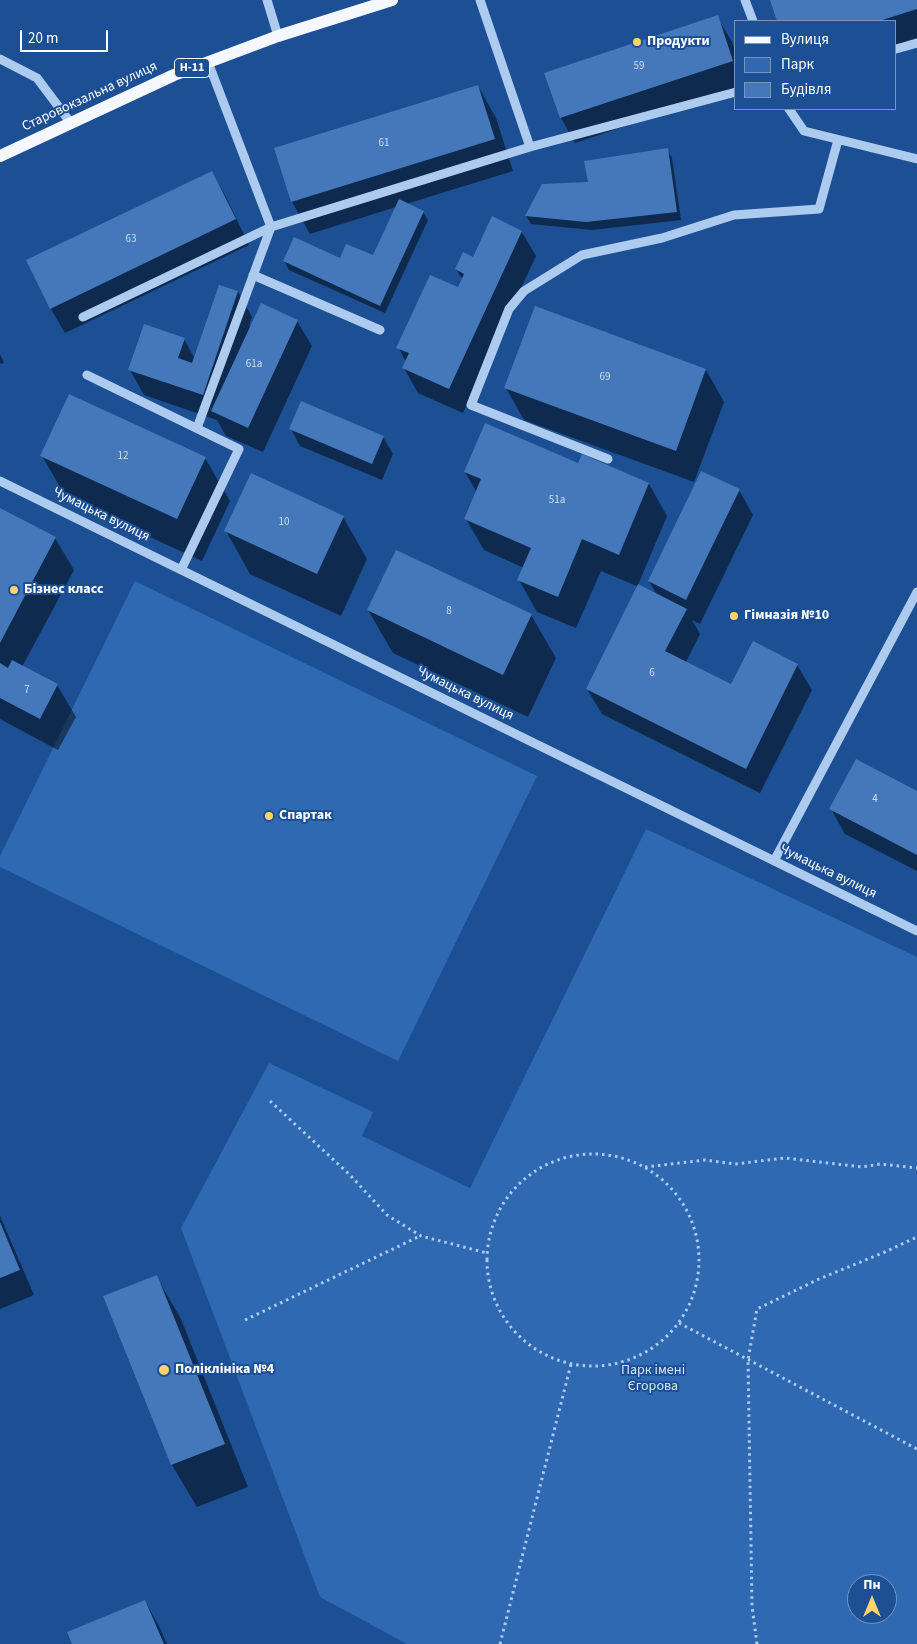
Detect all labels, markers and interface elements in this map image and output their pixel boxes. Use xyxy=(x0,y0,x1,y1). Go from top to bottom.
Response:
scale bar xyxy=(22,20,110,52)
legend xyxy=(734,20,897,110)
text: 20 m xyxy=(28,28,58,49)
text: Вулиця xyxy=(781,29,829,50)
place label: Продукти xyxy=(647,34,710,50)
marker: Продукти xyxy=(631,36,643,48)
text: Парк xyxy=(781,54,814,75)
street label: Старовокзальна вулиця xyxy=(20,58,160,136)
road number: Н-11 xyxy=(174,58,210,78)
house number: 59 xyxy=(634,60,644,74)
text: Будівля xyxy=(781,79,831,100)
house number: 61 xyxy=(379,137,389,151)
house number: 63 xyxy=(126,233,136,247)
house number: 61а xyxy=(246,358,262,372)
house number: 69 xyxy=(600,371,610,385)
house number: 12 xyxy=(118,450,128,464)
street label: Чумацька вулиця xyxy=(50,484,152,546)
house number: 51а xyxy=(549,494,565,508)
house number: 10 xyxy=(279,516,289,530)
place label: Бізнес класс xyxy=(24,582,103,598)
marker: Бізнес класс xyxy=(8,584,20,596)
house number: 8 xyxy=(446,605,452,619)
place label: Гімназія №10 xyxy=(744,608,829,624)
marker: Гімназія №10 xyxy=(728,610,740,622)
street label: Чумацька вулиця xyxy=(414,663,516,725)
house number: 6 xyxy=(649,667,655,681)
house number: 7 xyxy=(24,684,30,698)
house number: 4 xyxy=(872,793,878,807)
place label: Спартак xyxy=(279,808,332,824)
marker: Спартак xyxy=(263,810,275,822)
street label: Чумацька вулиця xyxy=(777,841,879,903)
place label: Поліклініка №4 xyxy=(175,1362,274,1378)
marker: Поліклініка №4 xyxy=(157,1363,171,1377)
park label: Парк імені Єгорова xyxy=(621,1363,685,1395)
north arrow xyxy=(847,1574,897,1624)
text: Пн xyxy=(863,1575,881,1595)

